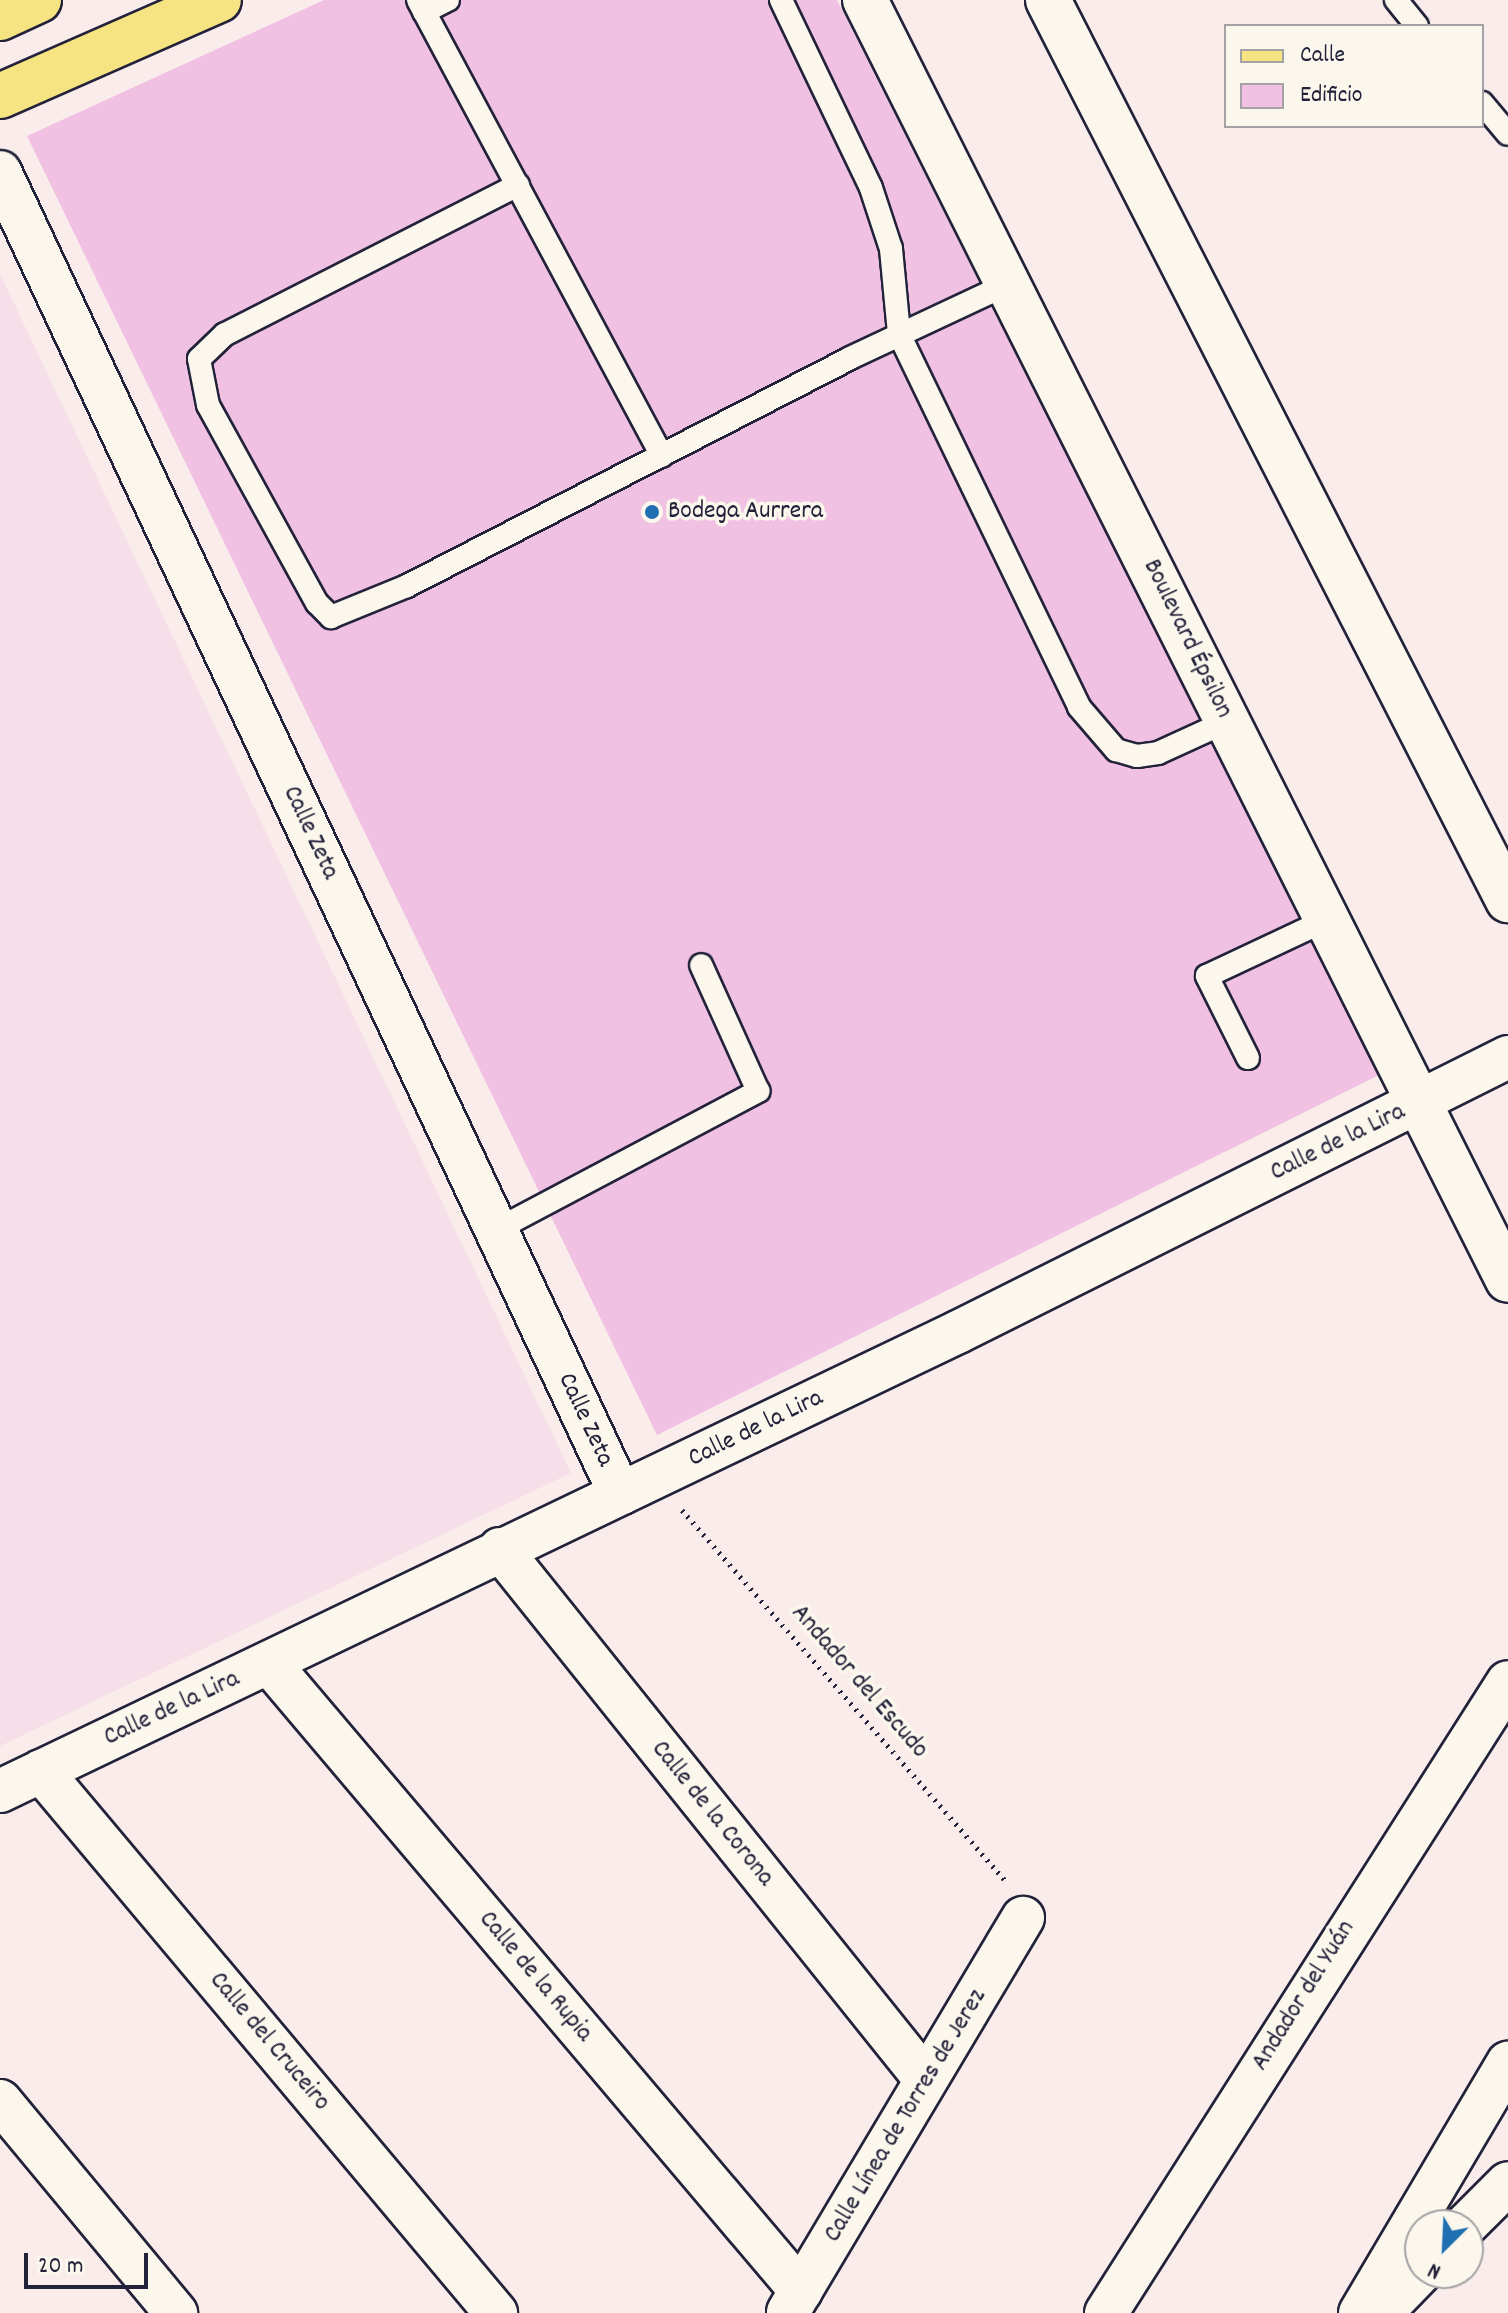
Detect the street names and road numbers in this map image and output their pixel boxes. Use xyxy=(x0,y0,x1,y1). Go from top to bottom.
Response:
street label: Boulevard Épsilon xyxy=(1135,554,1239,724)
street label: Calle Zeta xyxy=(275,781,345,885)
street label: Calle de la Lira xyxy=(1266,1097,1410,1189)
street label: Calle Zeta xyxy=(550,1368,620,1472)
street label: Calle de la Lira xyxy=(684,1383,828,1475)
street label: Andador del Escudo xyxy=(784,1599,934,1765)
street label: Calle de la Lira xyxy=(99,1664,245,1754)
street label: Calle de la Corona xyxy=(644,1735,780,1893)
street label: Calle de la Rupia xyxy=(471,1905,599,2049)
street label: Andador del Yuán xyxy=(1245,1915,1363,2077)
street label: Calle del Cruceiro xyxy=(202,1966,336,2118)
street label: Calle Línea de Torres de Jerez xyxy=(818,1984,994,2248)

